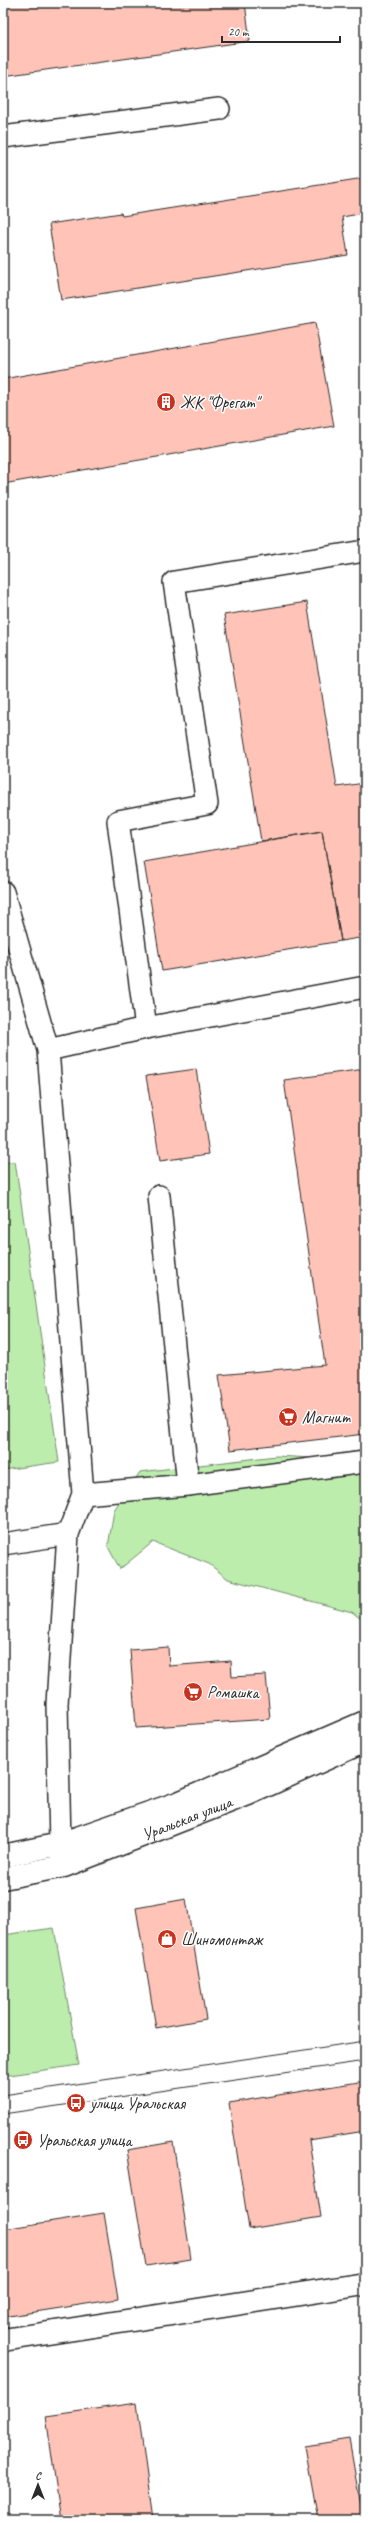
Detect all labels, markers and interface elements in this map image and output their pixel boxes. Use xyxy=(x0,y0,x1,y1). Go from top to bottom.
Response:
scale bar xyxy=(222,18,340,44)
text: 20 m xyxy=(228,24,250,40)
building icon: ЖК "Фрегат" xyxy=(155,391,177,413)
place label: ЖК "Фрегат" xyxy=(180,392,263,413)
supermarket icon: Магнит xyxy=(277,1406,299,1428)
place label: Магнит xyxy=(302,1407,351,1428)
supermarket icon: Ромашка xyxy=(182,1681,204,1703)
place label: Ромашка xyxy=(207,1682,261,1703)
street label: Уральская улица xyxy=(139,1791,237,1845)
shop icon: Шиномонтаж xyxy=(156,1928,178,1950)
place label: Шиномонтаж xyxy=(181,1929,265,1950)
bus stop icon: улица Уральская xyxy=(65,2092,87,2114)
place label: улица Уральская xyxy=(89,2093,186,2114)
bus stop icon: Уральская улица xyxy=(12,2129,34,2151)
place label: Уральская улица xyxy=(37,2130,134,2151)
north arrow xyxy=(18,2465,58,2505)
text: С xyxy=(35,2468,42,2482)

